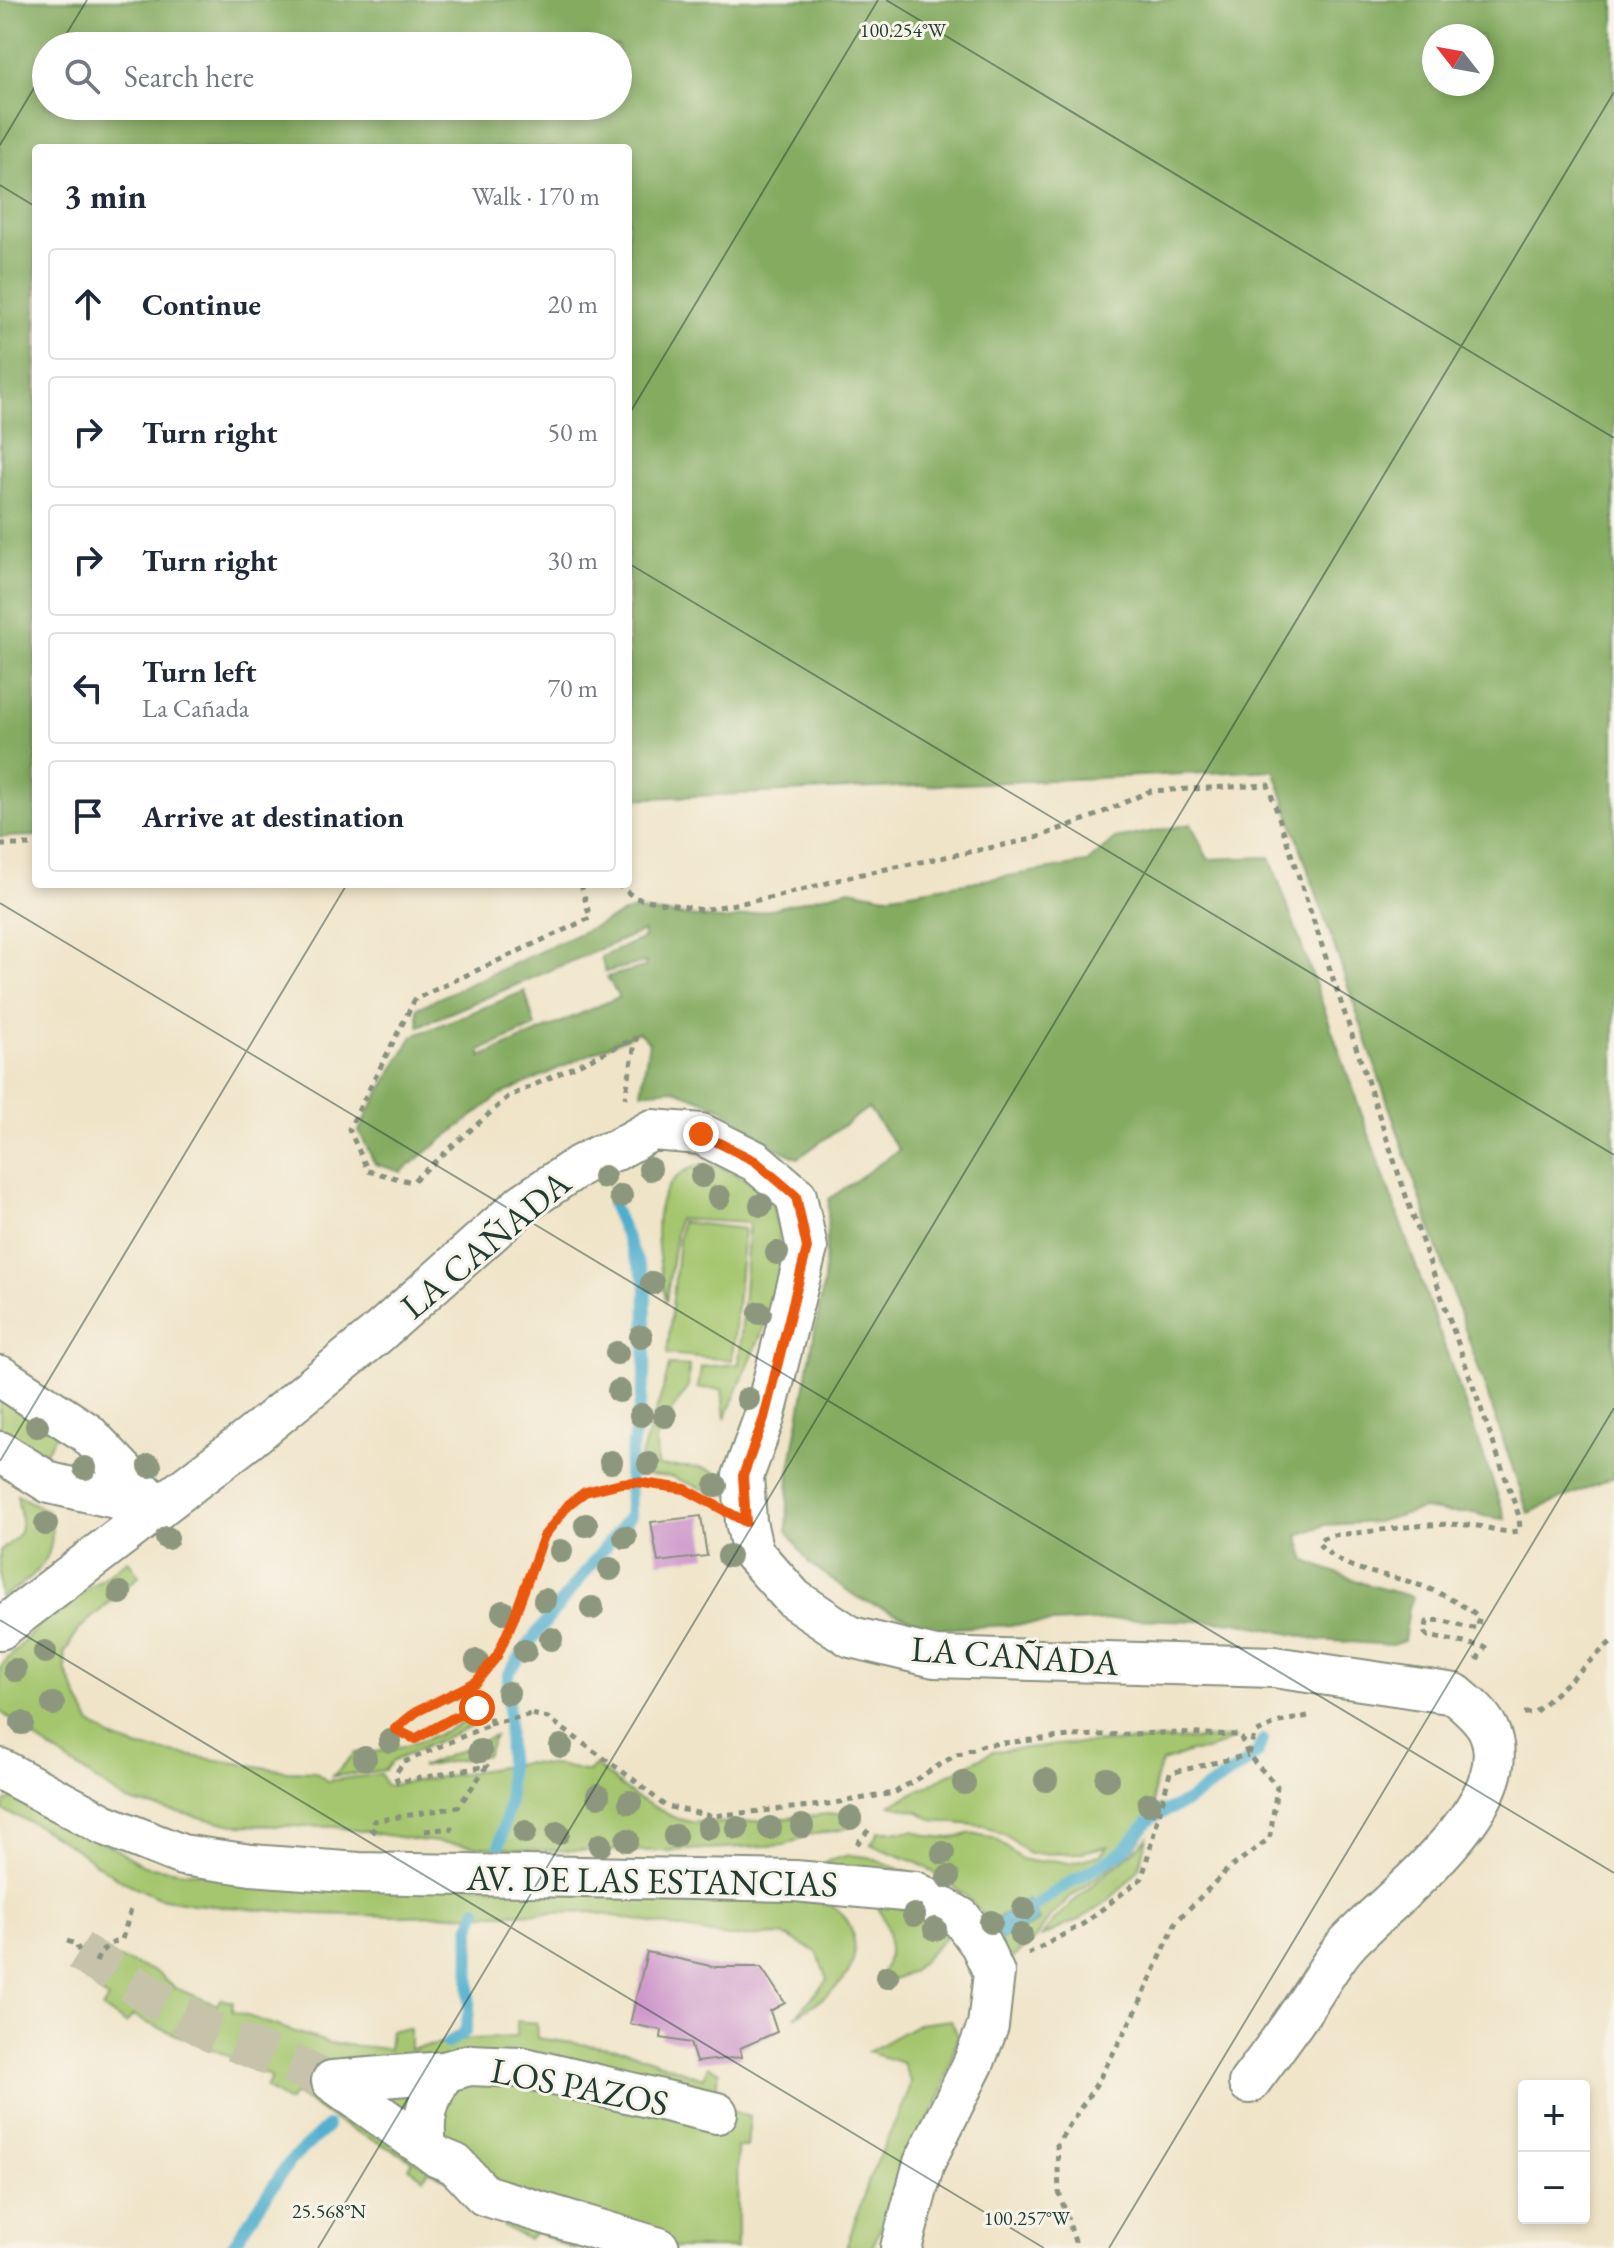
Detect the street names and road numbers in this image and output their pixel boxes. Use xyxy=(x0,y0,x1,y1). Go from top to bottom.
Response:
street label: LA CAÑADA xyxy=(391,1159,581,1329)
street label: LA CAÑADA xyxy=(910,1625,1121,1686)
street label: AV. DE LAS ESTANCIAS xyxy=(465,1854,838,1907)
street label: LOS PAZOS xyxy=(487,2046,673,2127)

